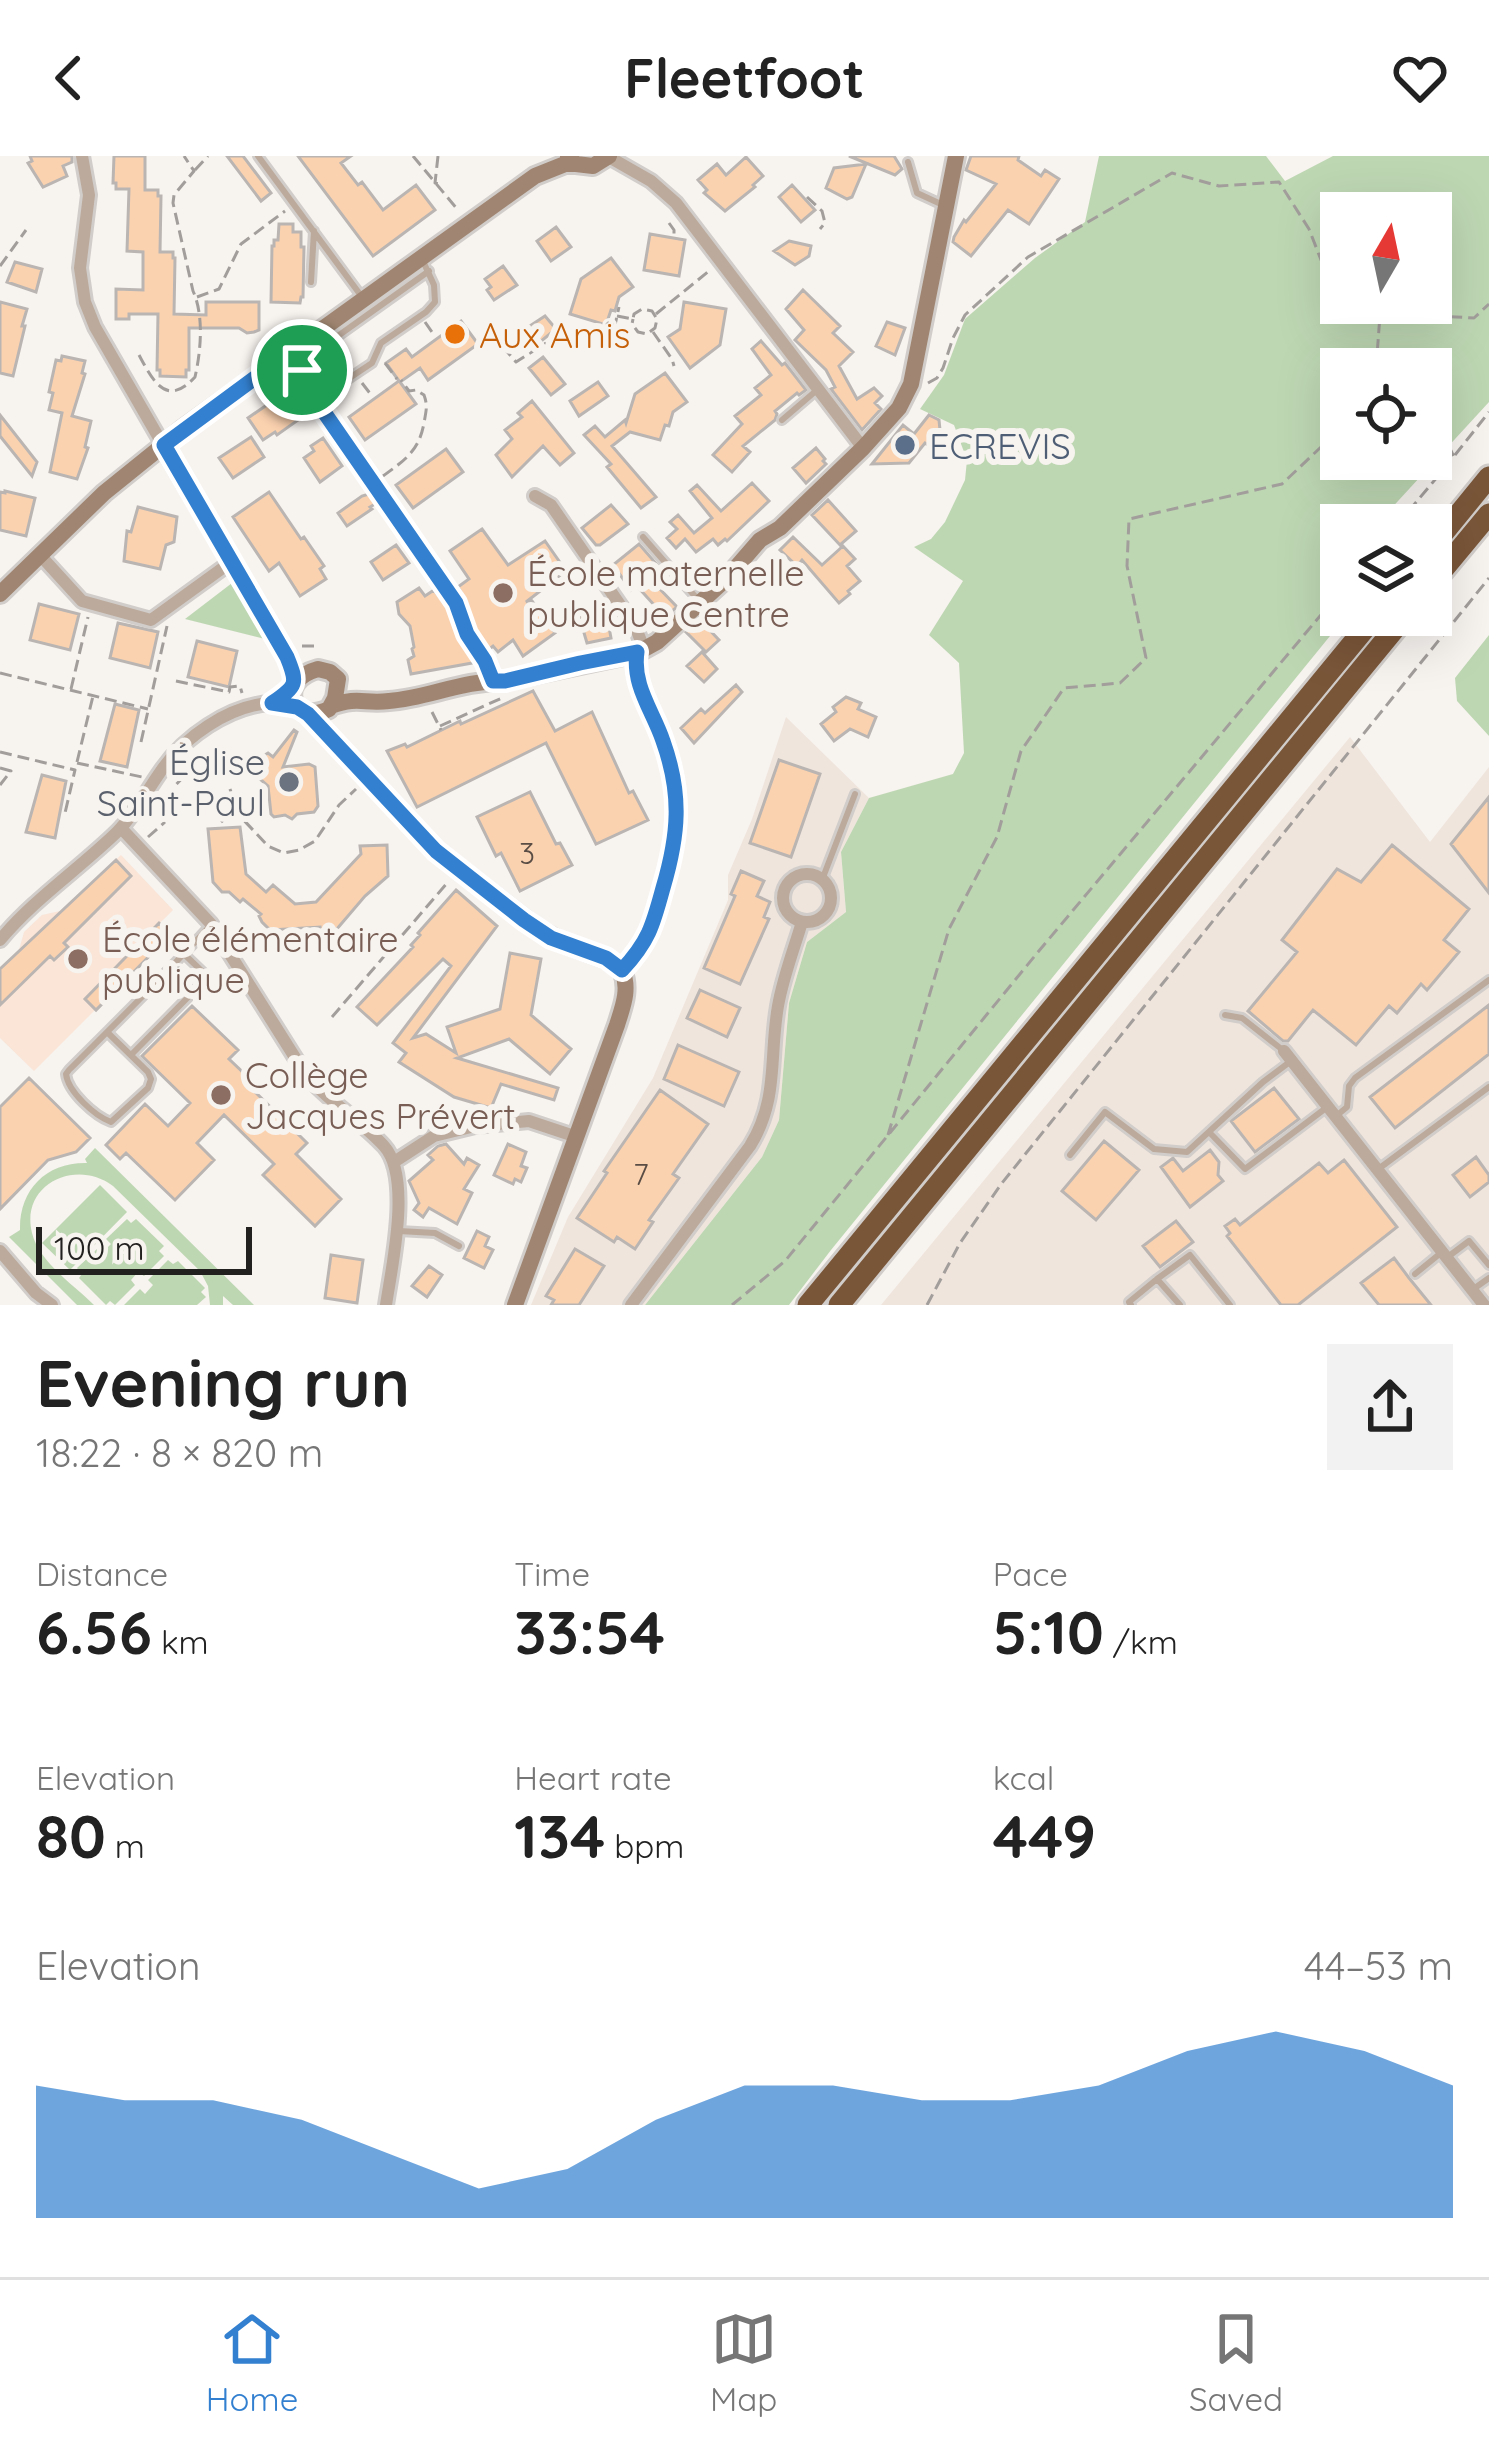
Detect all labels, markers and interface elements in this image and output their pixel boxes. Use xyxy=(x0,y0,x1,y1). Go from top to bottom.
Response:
text: Fleetfoot xyxy=(624,44,865,112)
icon: back xyxy=(36,45,102,111)
icon: heart xyxy=(1387,45,1453,111)
north arrow xyxy=(1320,192,1452,324)
map controls xyxy=(1320,192,1452,636)
place label: Aux Amis xyxy=(479,312,630,357)
pin xyxy=(251,319,353,421)
marker: Aux Amis xyxy=(442,321,468,347)
icon: arrive xyxy=(269,337,335,403)
button: locate xyxy=(1320,348,1452,480)
place label: ECREVIS xyxy=(929,423,1071,468)
marker: ECREVIS xyxy=(892,432,918,458)
button: layers xyxy=(1320,504,1452,636)
place label: École maternelle publique Centre xyxy=(527,550,805,636)
marker: École maternelle publique Centre xyxy=(490,580,516,606)
place label: Église Saint-Paul xyxy=(97,739,265,825)
marker: Église Saint-Paul xyxy=(276,769,302,795)
house number: 3 xyxy=(519,834,535,872)
place label: École élémentaire publique xyxy=(102,916,399,1002)
marker: École élémentaire publique xyxy=(65,946,91,972)
place label: Collège Jacques Prévert xyxy=(245,1052,515,1138)
marker: Collège Jacques Prévert xyxy=(208,1082,234,1108)
house number: 7 xyxy=(633,1155,649,1193)
scale bar xyxy=(36,1221,252,1274)
text: 100 m xyxy=(54,1227,145,1268)
text: Evening run xyxy=(36,1341,410,1424)
button: share xyxy=(1327,1344,1453,1470)
text: 18:22 · 8 × 820 m xyxy=(36,1428,323,1477)
text: Distance xyxy=(36,1553,168,1594)
text: Time xyxy=(514,1553,590,1594)
text: Pace xyxy=(993,1553,1068,1594)
text: 6.56 xyxy=(36,1594,152,1669)
text: 33:54 xyxy=(514,1594,665,1669)
text: 5:10 xyxy=(993,1594,1104,1669)
text: km xyxy=(152,1621,209,1662)
text: /km xyxy=(1104,1621,1178,1662)
text: Elevation xyxy=(36,1757,175,1798)
text: Heart rate xyxy=(514,1757,672,1798)
text: kcal xyxy=(993,1757,1054,1798)
text: 80 xyxy=(36,1798,106,1873)
text: 134 xyxy=(514,1798,605,1873)
text: 449 xyxy=(993,1798,1096,1873)
text: m xyxy=(106,1825,145,1866)
text: bpm xyxy=(605,1825,684,1866)
text: Elevation xyxy=(36,1941,200,1990)
text: 44–53 m xyxy=(1304,1941,1453,1990)
tab: Home xyxy=(206,2306,298,2419)
tab: Map xyxy=(710,2306,777,2419)
tab: Saved xyxy=(1189,2306,1283,2419)

